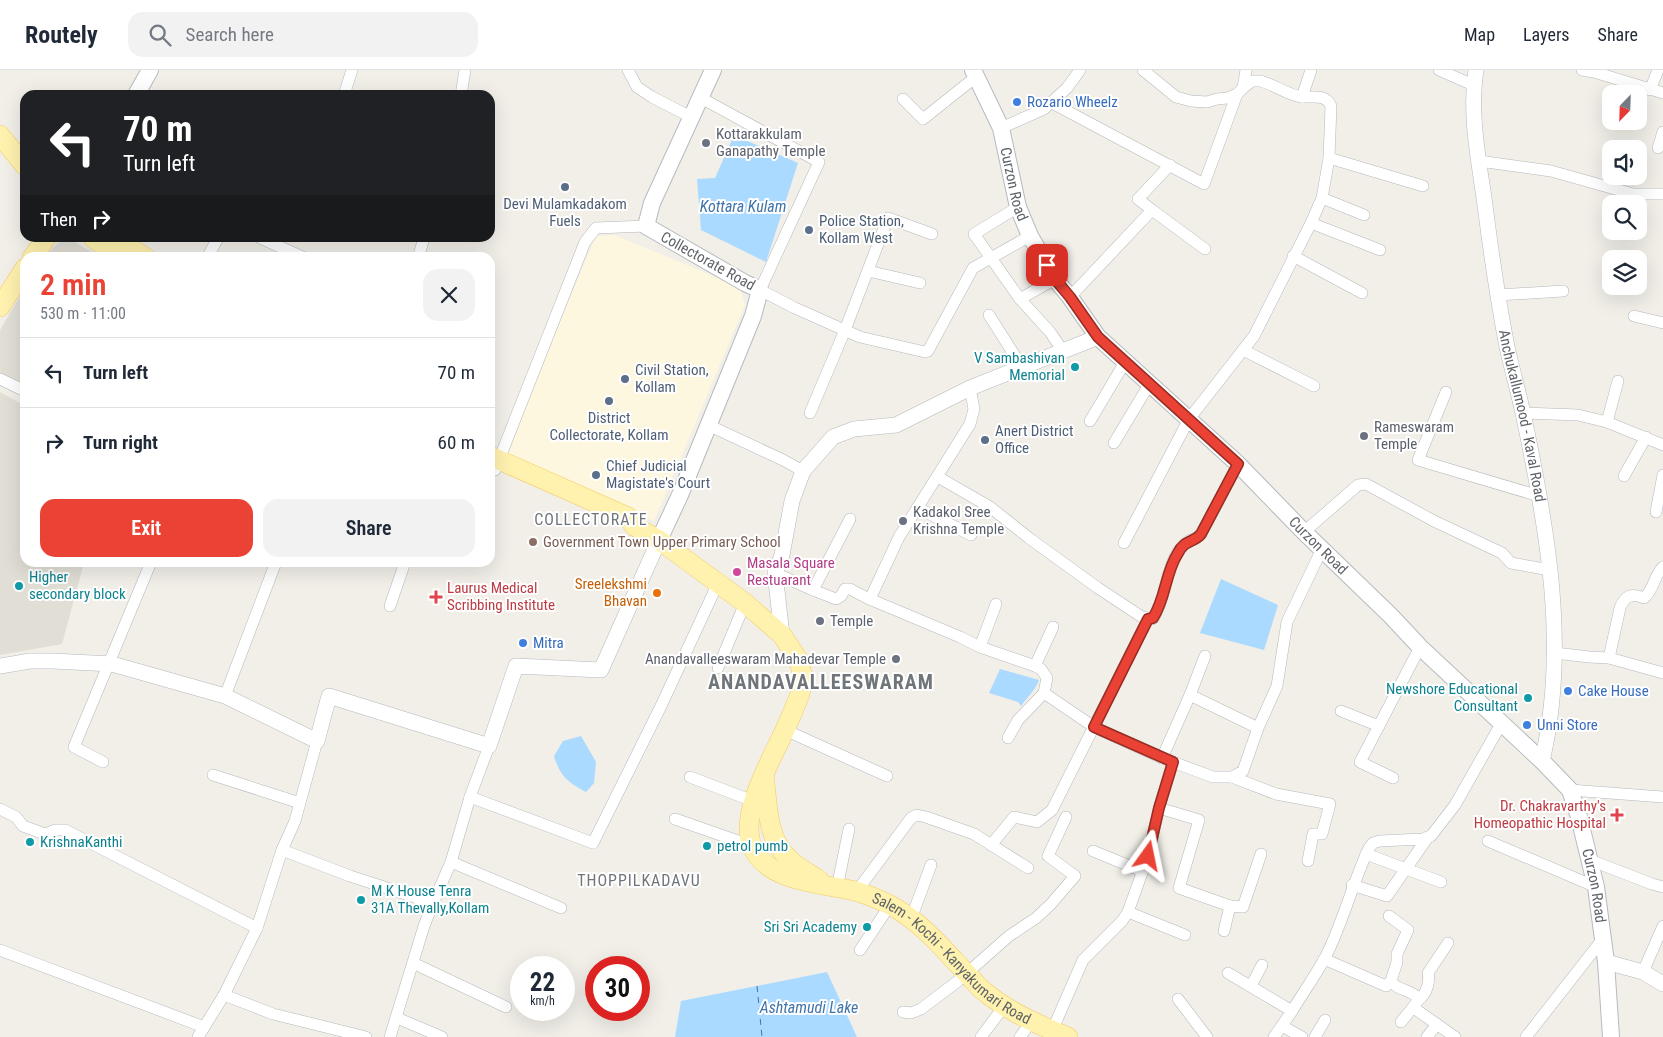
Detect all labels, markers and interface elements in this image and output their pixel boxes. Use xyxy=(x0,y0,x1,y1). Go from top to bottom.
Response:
search box xyxy=(128,12,478,57)
text: Routely xyxy=(25,21,98,49)
icon: search xyxy=(146,21,174,49)
text: Search here xyxy=(186,23,274,46)
text: Map xyxy=(1464,24,1495,45)
text: Layers xyxy=(1523,24,1570,45)
text: Share xyxy=(1598,24,1638,45)
north arrow xyxy=(1602,85,1648,130)
map controls xyxy=(1602,85,1647,295)
place label: Rozario Wheelz xyxy=(1027,93,1118,111)
marker: Rozario Wheelz xyxy=(1011,96,1023,108)
text: 70 m xyxy=(123,109,192,150)
icon: left xyxy=(40,110,105,175)
place label: Kottarakkulam Ganapathy Temple xyxy=(716,125,825,160)
marker: Kottarakkulam Ganapathy Temple xyxy=(700,137,712,149)
button: sound xyxy=(1602,140,1647,185)
street label: Curzon Road xyxy=(996,146,1032,224)
text: Turn left xyxy=(123,151,195,176)
marker: Devi Mulamkadakom Fuels xyxy=(559,181,571,193)
place label: Devi Mulamkadakom Fuels xyxy=(503,195,627,230)
button: search xyxy=(1602,195,1647,240)
water label: Kottara Kulam xyxy=(700,197,786,216)
icon: right xyxy=(87,205,115,233)
text: Then xyxy=(40,208,77,231)
place label: Police Station, Kollam West xyxy=(819,212,904,247)
marker: Police Station, Kollam West xyxy=(803,224,815,236)
street label: Collectorate Road xyxy=(658,228,758,294)
pin xyxy=(1026,244,1068,286)
button: layers xyxy=(1602,250,1647,295)
icon: arrive xyxy=(1033,251,1061,279)
text: 2 min xyxy=(40,267,106,302)
button: close xyxy=(423,269,475,321)
text: 530 m · 11:00 xyxy=(40,304,126,323)
street label: Anchukallumood - Kaval Road xyxy=(1495,328,1549,503)
place label: V Sambashivan Memorial xyxy=(974,349,1065,384)
icon: left xyxy=(40,359,68,387)
text: Turn left xyxy=(83,361,148,384)
text: 70 m xyxy=(438,361,475,384)
place label: Civil Station, Kollam xyxy=(635,361,709,396)
marker: V Sambashivan Memorial xyxy=(1069,361,1081,373)
marker: Civil Station, Kollam xyxy=(619,373,631,385)
marker: District Collectorate, Kollam xyxy=(603,395,615,407)
place label: District Collectorate, Kollam xyxy=(550,409,668,444)
place label: Rameswaram Temple xyxy=(1374,418,1454,453)
place label: Anert District Office xyxy=(995,422,1073,457)
icon: right xyxy=(40,429,68,457)
marker: Rameswaram Temple xyxy=(1358,430,1370,442)
text: Turn right xyxy=(83,431,158,454)
text: 60 m xyxy=(438,431,475,454)
marker: Anert District Office xyxy=(979,434,991,446)
place label: Chief Judicial Magistate's Court xyxy=(606,457,710,492)
marker: Chief Judicial Magistate's Court xyxy=(590,469,602,481)
button: Exit xyxy=(40,499,253,557)
button: Share xyxy=(263,499,475,557)
place label: Kadakol Sree Krishna Temple xyxy=(913,503,1004,538)
district label: COLLECTORATE xyxy=(534,510,648,529)
street label: Curzon Road xyxy=(1285,513,1351,578)
marker: Kadakol Sree Krishna Temple xyxy=(897,515,909,527)
place label: Government Town Upper Primary School xyxy=(543,533,781,551)
marker: Government Town Upper Primary School xyxy=(527,536,539,548)
place label: Masala Square Restuarant xyxy=(747,554,835,589)
marker: Masala Square Restuarant xyxy=(731,566,743,578)
place label: Higher secondary block xyxy=(29,568,126,603)
place label: Sreelekshmi Bhavan xyxy=(575,575,647,610)
place label: Laurus Medical Scribbing Institute xyxy=(447,579,555,614)
marker: Higher secondary block xyxy=(13,580,25,592)
marker: Sreelekshmi Bhavan xyxy=(651,587,663,599)
marker: Laurus Medical Scribbing Institute xyxy=(429,590,443,604)
place label: Temple xyxy=(830,612,873,630)
marker: Temple xyxy=(814,615,826,627)
place label: Mitra xyxy=(533,634,564,652)
marker: Mitra xyxy=(517,637,529,649)
place label: Anandavalleeswaram Mahadevar Temple xyxy=(645,650,886,668)
marker: Anandavalleeswaram Mahadevar Temple xyxy=(890,653,902,665)
district label: ANANDAVALLEESWARAM xyxy=(708,670,934,694)
place label: Newshore Educational Consultant xyxy=(1386,680,1518,715)
place label: Cake House xyxy=(1578,682,1649,700)
marker: Cake House xyxy=(1562,685,1574,697)
marker: Newshore Educational Consultant xyxy=(1522,692,1534,704)
place label: Unni Store xyxy=(1537,716,1598,734)
marker: Unni Store xyxy=(1521,719,1533,731)
place label: Dr. Chakravarthy's Homeopathic Hospital xyxy=(1474,797,1606,832)
marker: Dr. Chakravarthy's Homeopathic Hospital xyxy=(1610,808,1624,822)
position arrow xyxy=(1121,829,1173,881)
place label: KrishnaKanthi xyxy=(40,833,123,851)
marker: KrishnaKanthi xyxy=(24,836,36,848)
place label: petrol pumb xyxy=(717,837,788,855)
marker: petrol pumb xyxy=(701,840,713,852)
street label: Curzon Road xyxy=(1578,847,1610,924)
district label: THOPPILKADAVU xyxy=(577,871,701,890)
place label: M K House Tenra 31A Thevally,Kollam xyxy=(371,882,489,917)
street label: Salem - Kochi - Kanyakumari Road xyxy=(869,889,1034,1028)
marker: M K House Tenra 31A Thevally,Kollam xyxy=(355,894,367,906)
place label: Sri Sri Academy xyxy=(764,918,857,936)
marker: Sri Sri Academy xyxy=(861,921,873,933)
speed limit sign: 30 xyxy=(585,956,650,1021)
text: 22 xyxy=(530,968,555,997)
text: km/h xyxy=(530,994,555,1008)
water label: Ashtamudi Lake xyxy=(759,998,858,1017)

